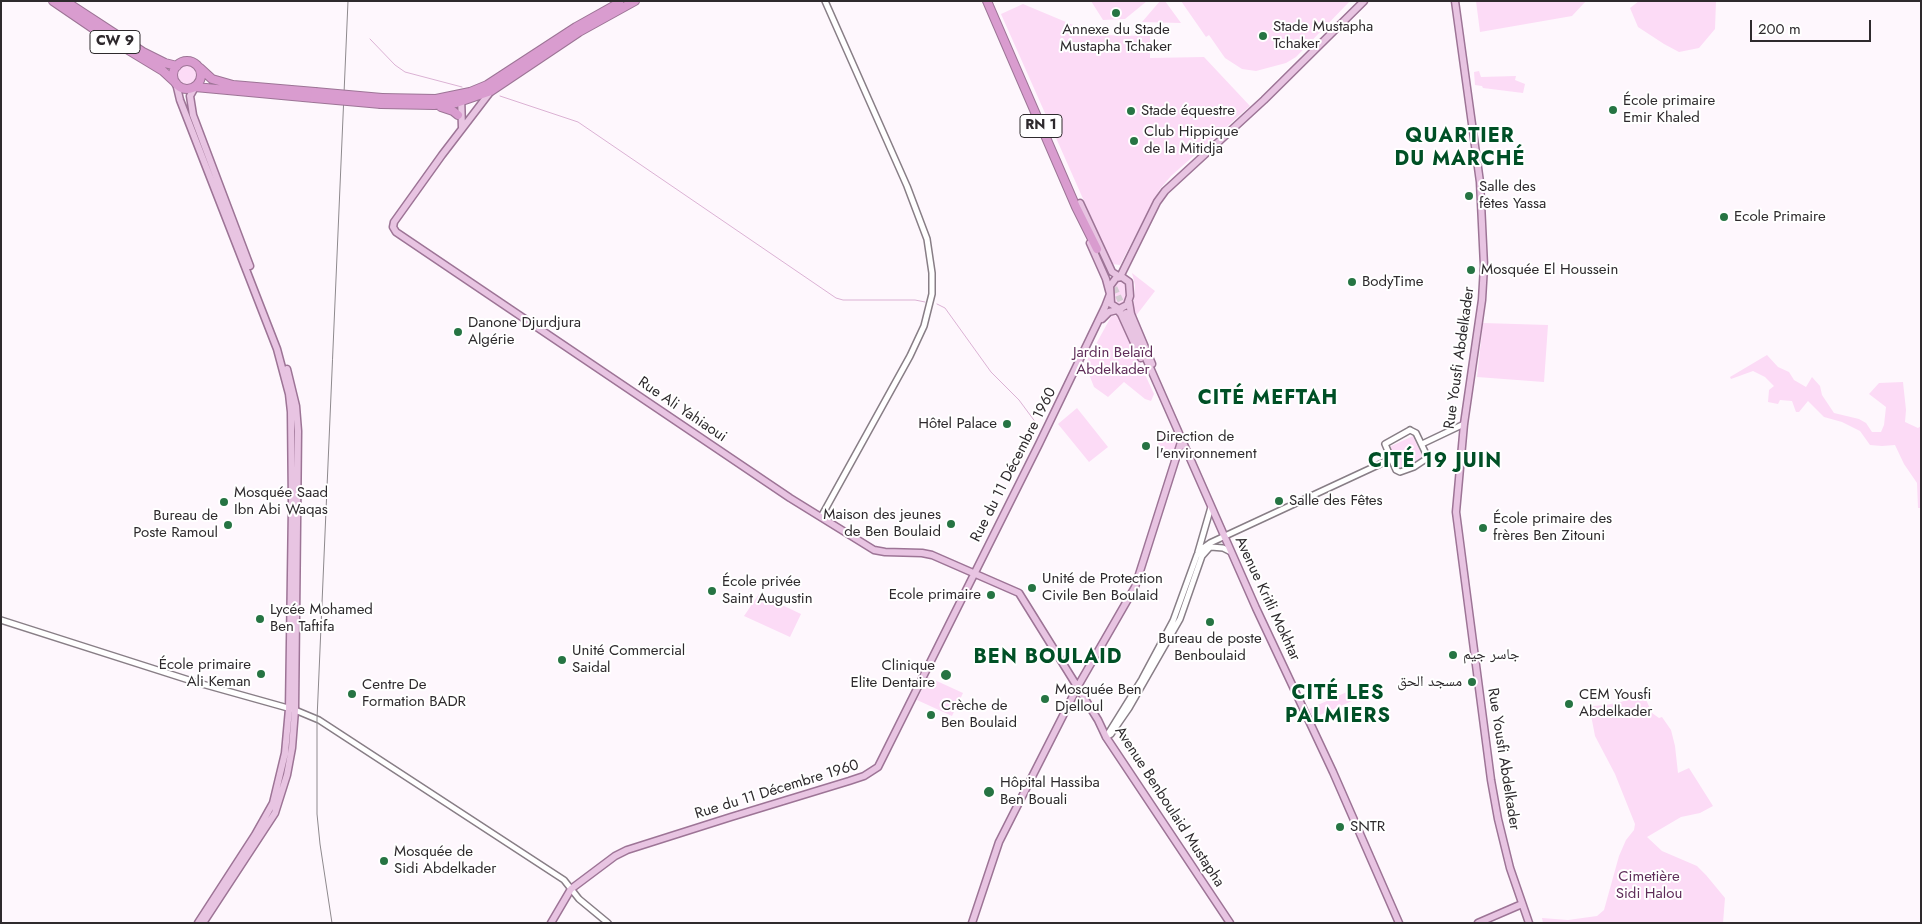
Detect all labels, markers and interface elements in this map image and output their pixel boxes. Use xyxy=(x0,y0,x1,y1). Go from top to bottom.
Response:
marker: Annexe du Stade Mustapha Tchaker xyxy=(1110,7,1122,19)
scale bar xyxy=(1752,10,1873,42)
place label: Stade Mustapha Tchaker xyxy=(1273,18,1373,53)
text: 200 m xyxy=(1758,18,1801,40)
place label: Annexe du Stade Mustapha Tchaker xyxy=(1060,21,1172,56)
marker: Stade Mustapha Tchaker xyxy=(1257,30,1269,42)
road number: CW 9 xyxy=(90,31,140,54)
place label: École primaire Emir Khaled xyxy=(1623,92,1715,127)
place label: Stade équestre xyxy=(1141,102,1235,120)
marker: École primaire Emir Khaled xyxy=(1607,104,1619,116)
marker: Stade équestre xyxy=(1125,105,1137,117)
road number: RN 1 xyxy=(1020,114,1062,138)
place label: Club Hippique de la Mitidja xyxy=(1144,123,1238,158)
district label: QUARTIER DU MARCHÉ xyxy=(1393,125,1527,172)
marker: Club Hippique de la Mitidja xyxy=(1128,135,1140,147)
place label: Salle des fêtes Yassa xyxy=(1479,178,1546,213)
marker: Salle des fêtes Yassa xyxy=(1463,190,1475,202)
place label: Ecole Primaire xyxy=(1734,208,1826,226)
marker: Ecole Primaire xyxy=(1718,211,1730,223)
place label: Mosquée El Houssein xyxy=(1481,261,1618,279)
marker: Mosquée El Houssein xyxy=(1465,264,1477,276)
place label: BodyTime xyxy=(1362,273,1424,291)
marker: BodyTime xyxy=(1346,276,1358,288)
street label: Rue Yousfi Abdelkader xyxy=(1441,286,1479,430)
place label: Danone Djurdjura Algérie xyxy=(468,314,581,349)
marker: Danone Djurdjura Algérie xyxy=(452,326,464,338)
park label: Jardin Belaïd Abdelkader xyxy=(1073,344,1153,379)
street label: Rue Ali Yahiaoui xyxy=(634,374,730,446)
street label: Rue du 11 Décembre 1960 xyxy=(967,385,1061,545)
district label: CITÉ MEFTAH xyxy=(1196,387,1340,411)
place label: Hôtel Palace xyxy=(918,415,997,433)
marker: Hôtel Palace xyxy=(1001,418,1013,430)
place label: Direction de l'environnement xyxy=(1156,428,1256,463)
marker: Direction de l'environnement xyxy=(1140,440,1152,452)
district label: CITÉ 19 JUIN xyxy=(1366,450,1504,474)
place label: Mosquée Saad Ibn Abi Waqas xyxy=(234,484,328,519)
place label: Salle des Fêtes xyxy=(1289,492,1383,510)
marker: Salle des Fêtes xyxy=(1273,495,1285,507)
marker: Mosquée Saad Ibn Abi Waqas xyxy=(218,496,230,508)
place label: Maison des jeunes de Ben Boulaid xyxy=(823,506,941,541)
place label: Bureau de Poste Ramoul xyxy=(133,507,218,542)
place label: École primaire des frères Ben Zitouni xyxy=(1493,510,1612,545)
marker: Maison des jeunes de Ben Boulaid xyxy=(945,518,957,530)
marker: Bureau de Poste Ramoul xyxy=(222,519,234,531)
marker: École primaire des frères Ben Zitouni xyxy=(1477,522,1489,534)
street label: Avenue Kritli Mokhtar xyxy=(1230,534,1304,664)
place label: Unité de Protection Civile Ben Boulaid xyxy=(1042,570,1163,605)
place label: École privée Saint Augustin xyxy=(722,573,813,608)
marker: Unité de Protection Civile Ben Boulaid xyxy=(1026,582,1038,594)
marker: École privée Saint Augustin xyxy=(706,585,718,597)
place label: Ecole primaire xyxy=(889,586,981,604)
marker: Ecole primaire xyxy=(985,589,997,601)
place label: Lycée Mohamed Ben Taftifa xyxy=(270,601,373,636)
marker: Lycée Mohamed Ben Taftifa xyxy=(254,613,266,625)
marker: Bureau de poste Benboulaid xyxy=(1204,616,1216,628)
place label: Bureau de poste Benboulaid xyxy=(1158,630,1262,665)
place label: Unité Commercial Saidal xyxy=(572,642,685,677)
district label: BEN BOULAID xyxy=(972,646,1124,670)
place label: جاسر جيم xyxy=(1463,646,1520,664)
marker: جاسر جيم xyxy=(1447,649,1459,661)
marker: Unité Commercial Saidal xyxy=(556,654,568,666)
place label: École primaire Ali Keman xyxy=(159,656,251,691)
place label: Clinique Elite Dentaire xyxy=(850,657,935,692)
marker: École primaire Ali Keman xyxy=(255,668,267,680)
marker: Clinique Elite Dentaire xyxy=(939,668,953,682)
place label: مسجد الحق xyxy=(1397,673,1462,691)
place label: Centre De Formation BADR xyxy=(362,676,466,711)
marker: مسجد الحق xyxy=(1466,676,1478,688)
place label: Mosquée Ben Djelloul xyxy=(1055,681,1142,716)
district label: CITÉ LES PALMIERS xyxy=(1284,682,1392,729)
place label: CEM Yousfi Abdelkader xyxy=(1579,686,1652,721)
street label: Rue Yousfi Abdelkader xyxy=(1483,687,1523,831)
marker: Centre De Formation BADR xyxy=(346,688,358,700)
marker: Mosquée Ben Djelloul xyxy=(1039,693,1051,705)
place label: Crèche de Ben Boulaid xyxy=(941,697,1017,732)
marker: CEM Yousfi Abdelkader xyxy=(1563,698,1575,710)
marker: Crèche de Ben Boulaid xyxy=(925,709,937,721)
street label: Avenue Benboulaid Mustapha xyxy=(1110,723,1228,891)
street label: Rue du 11 Décembre 1960 xyxy=(693,756,861,824)
place label: Hôpital Hassiba Ben Bouali xyxy=(1000,774,1100,809)
marker: Hôpital Hassiba Ben Bouali xyxy=(982,785,996,799)
place label: SNTR xyxy=(1350,818,1385,836)
marker: SNTR xyxy=(1334,821,1346,833)
place label: Mosquée de Sidi Abdelkader xyxy=(394,843,496,878)
marker: Mosquée de Sidi Abdelkader xyxy=(378,855,390,867)
park label: Cimetière Sidi Halou xyxy=(1616,868,1682,903)

